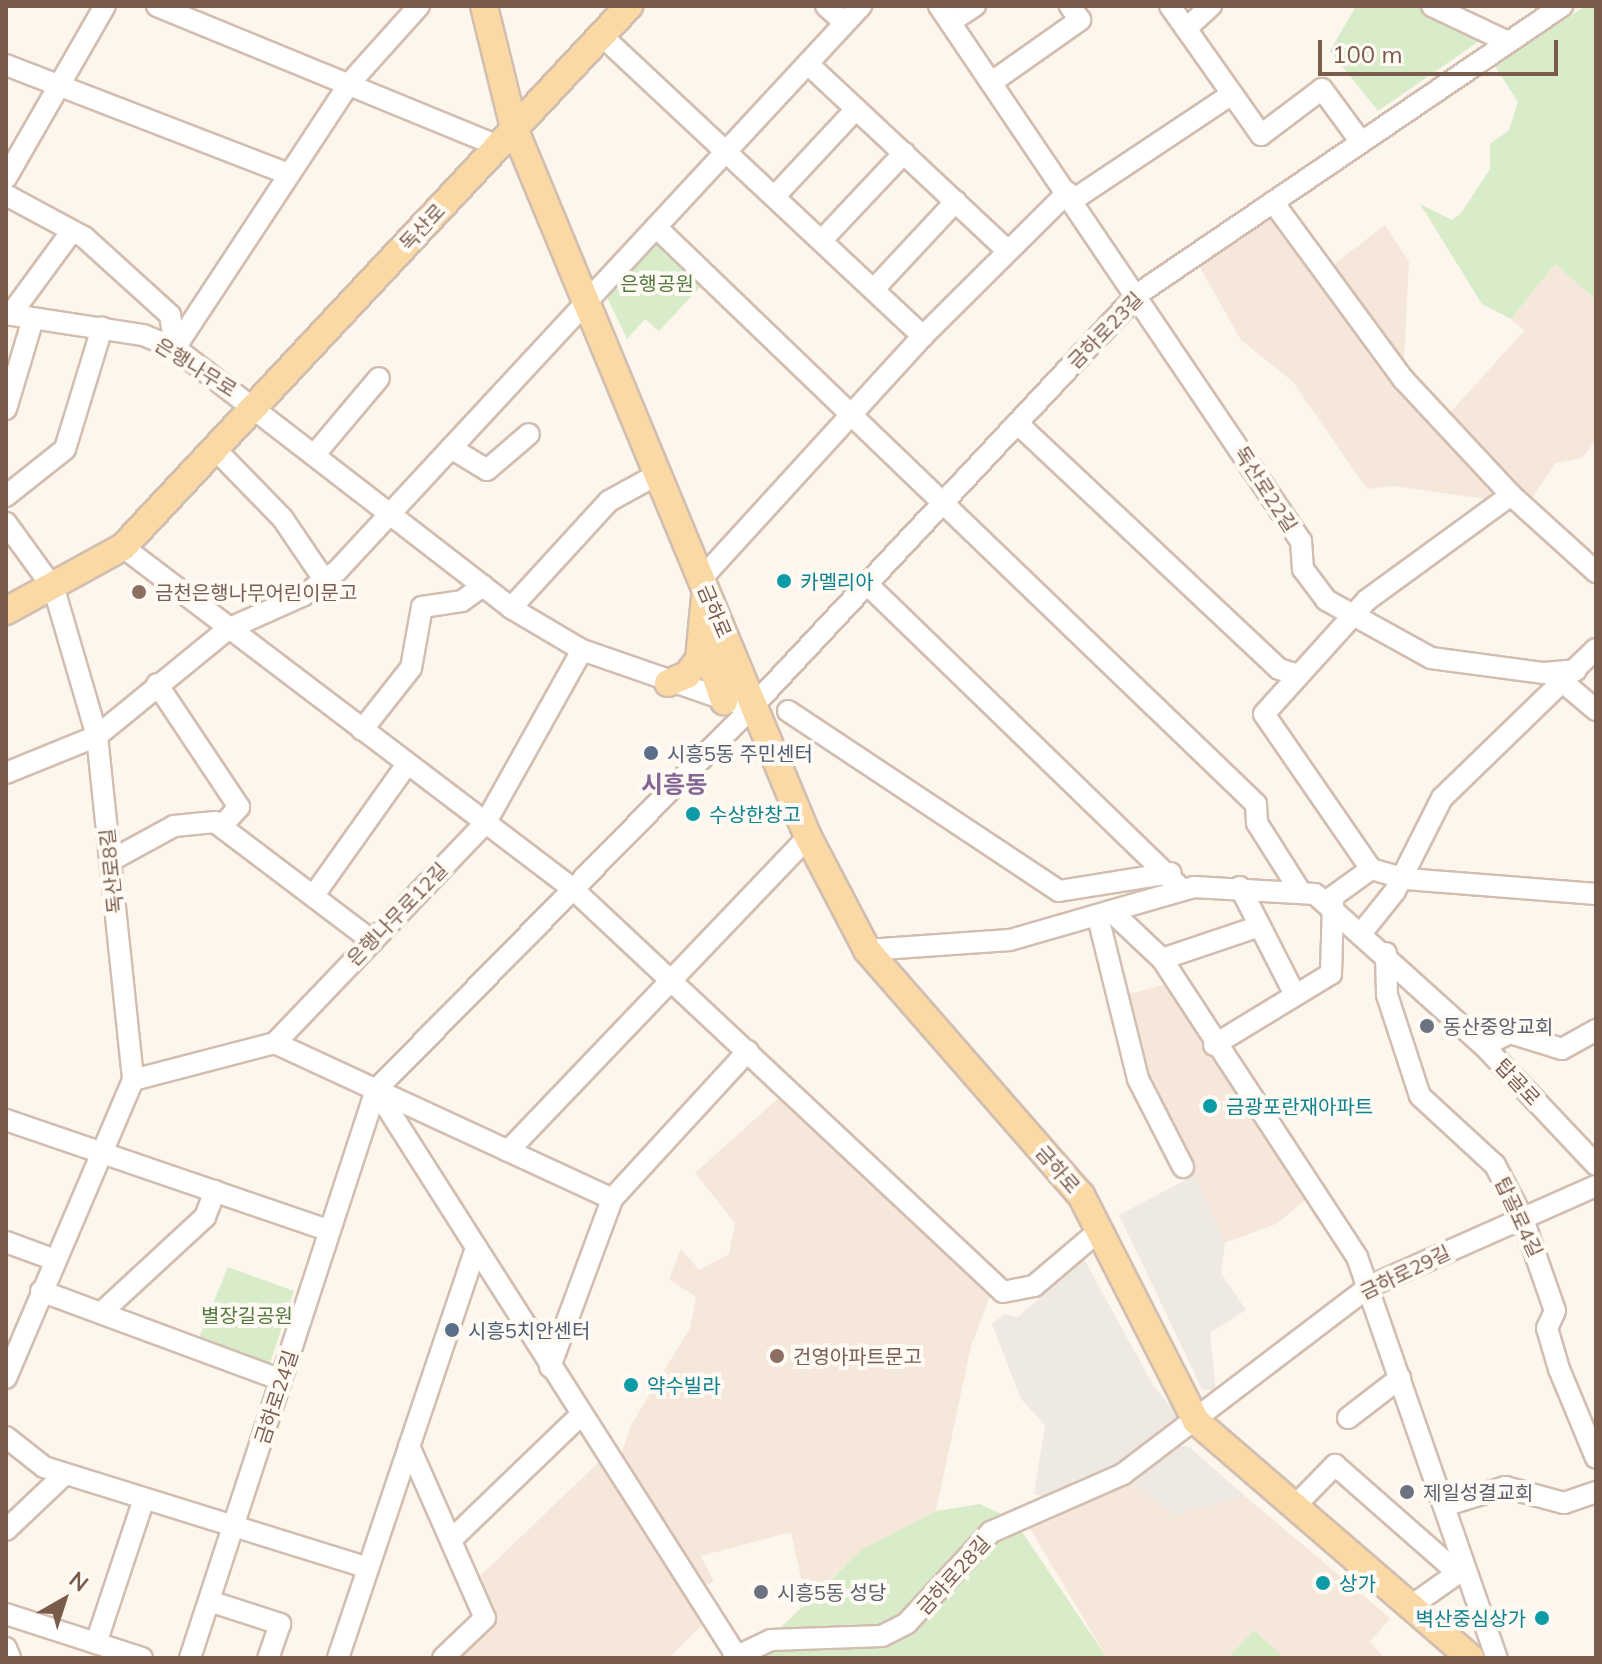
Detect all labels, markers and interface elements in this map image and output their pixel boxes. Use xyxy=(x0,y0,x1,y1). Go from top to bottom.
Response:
scale bar xyxy=(1322,24,1562,74)
text: 100 m xyxy=(1332,39,1403,69)
street label: 독산로 xyxy=(394,199,450,255)
park label: 은행공원 xyxy=(620,271,694,295)
street label: 금하로23길 xyxy=(1062,287,1148,373)
street label: 은행나무로 xyxy=(151,332,241,402)
street label: 독산로22길 xyxy=(1229,442,1303,536)
place label: 카멜리아 xyxy=(800,569,874,593)
marker: 카멜리아 xyxy=(775,572,793,590)
place label: 금천은행나무어린이문고 xyxy=(155,580,357,604)
street label: 금하로 xyxy=(693,581,737,641)
marker: 금천은행나무어린이문고 xyxy=(130,583,148,601)
place label: 시흥5동 주민센터 xyxy=(667,741,813,765)
marker: 시흥5동 주민센터 xyxy=(642,744,660,762)
district label: 시흥동 xyxy=(641,771,707,799)
place label: 수상한창고 xyxy=(709,802,801,826)
marker: 수상한창고 xyxy=(684,805,702,823)
street label: 독산로8길 xyxy=(95,827,127,915)
street label: 은행나무로12길 xyxy=(342,857,452,971)
place label: 동산중앙교회 xyxy=(1443,1014,1553,1038)
marker: 동산중앙교회 xyxy=(1418,1017,1436,1035)
street label: 탑골로 xyxy=(1490,1054,1546,1110)
place label: 금광포란재아파트 xyxy=(1226,1094,1373,1118)
marker: 금광포란재아파트 xyxy=(1201,1097,1219,1115)
street label: 금하로 xyxy=(1031,1140,1085,1198)
street label: 탑골로4길 xyxy=(1490,1173,1548,1261)
street label: 금하로29길 xyxy=(1356,1240,1454,1304)
park label: 별장길공원 xyxy=(201,1303,293,1327)
place label: 시흥5치안센터 xyxy=(468,1318,590,1342)
marker: 시흥5치안센터 xyxy=(443,1321,461,1339)
place label: 건영아파트문고 xyxy=(793,1344,922,1368)
street label: 금하로24길 xyxy=(250,1347,302,1447)
marker: 건영아파트문고 xyxy=(768,1347,786,1365)
place label: 약수빌라 xyxy=(647,1373,721,1397)
marker: 약수빌라 xyxy=(622,1376,640,1394)
place label: 제일성결교회 xyxy=(1423,1480,1533,1504)
marker: 제일성결교회 xyxy=(1398,1483,1416,1501)
street label: 금하로28길 xyxy=(911,1531,995,1619)
north arrow xyxy=(24,1560,104,1640)
text: N xyxy=(64,1565,94,1597)
place label: 상가 xyxy=(1339,1571,1376,1595)
marker: 상가 xyxy=(1314,1574,1332,1592)
place label: 시흥5동 성당 xyxy=(777,1580,886,1604)
marker: 시흥5동 성당 xyxy=(752,1583,770,1601)
place label: 벽산중심상가 xyxy=(1416,1606,1526,1630)
marker: 벽산중심상가 xyxy=(1533,1609,1551,1627)

